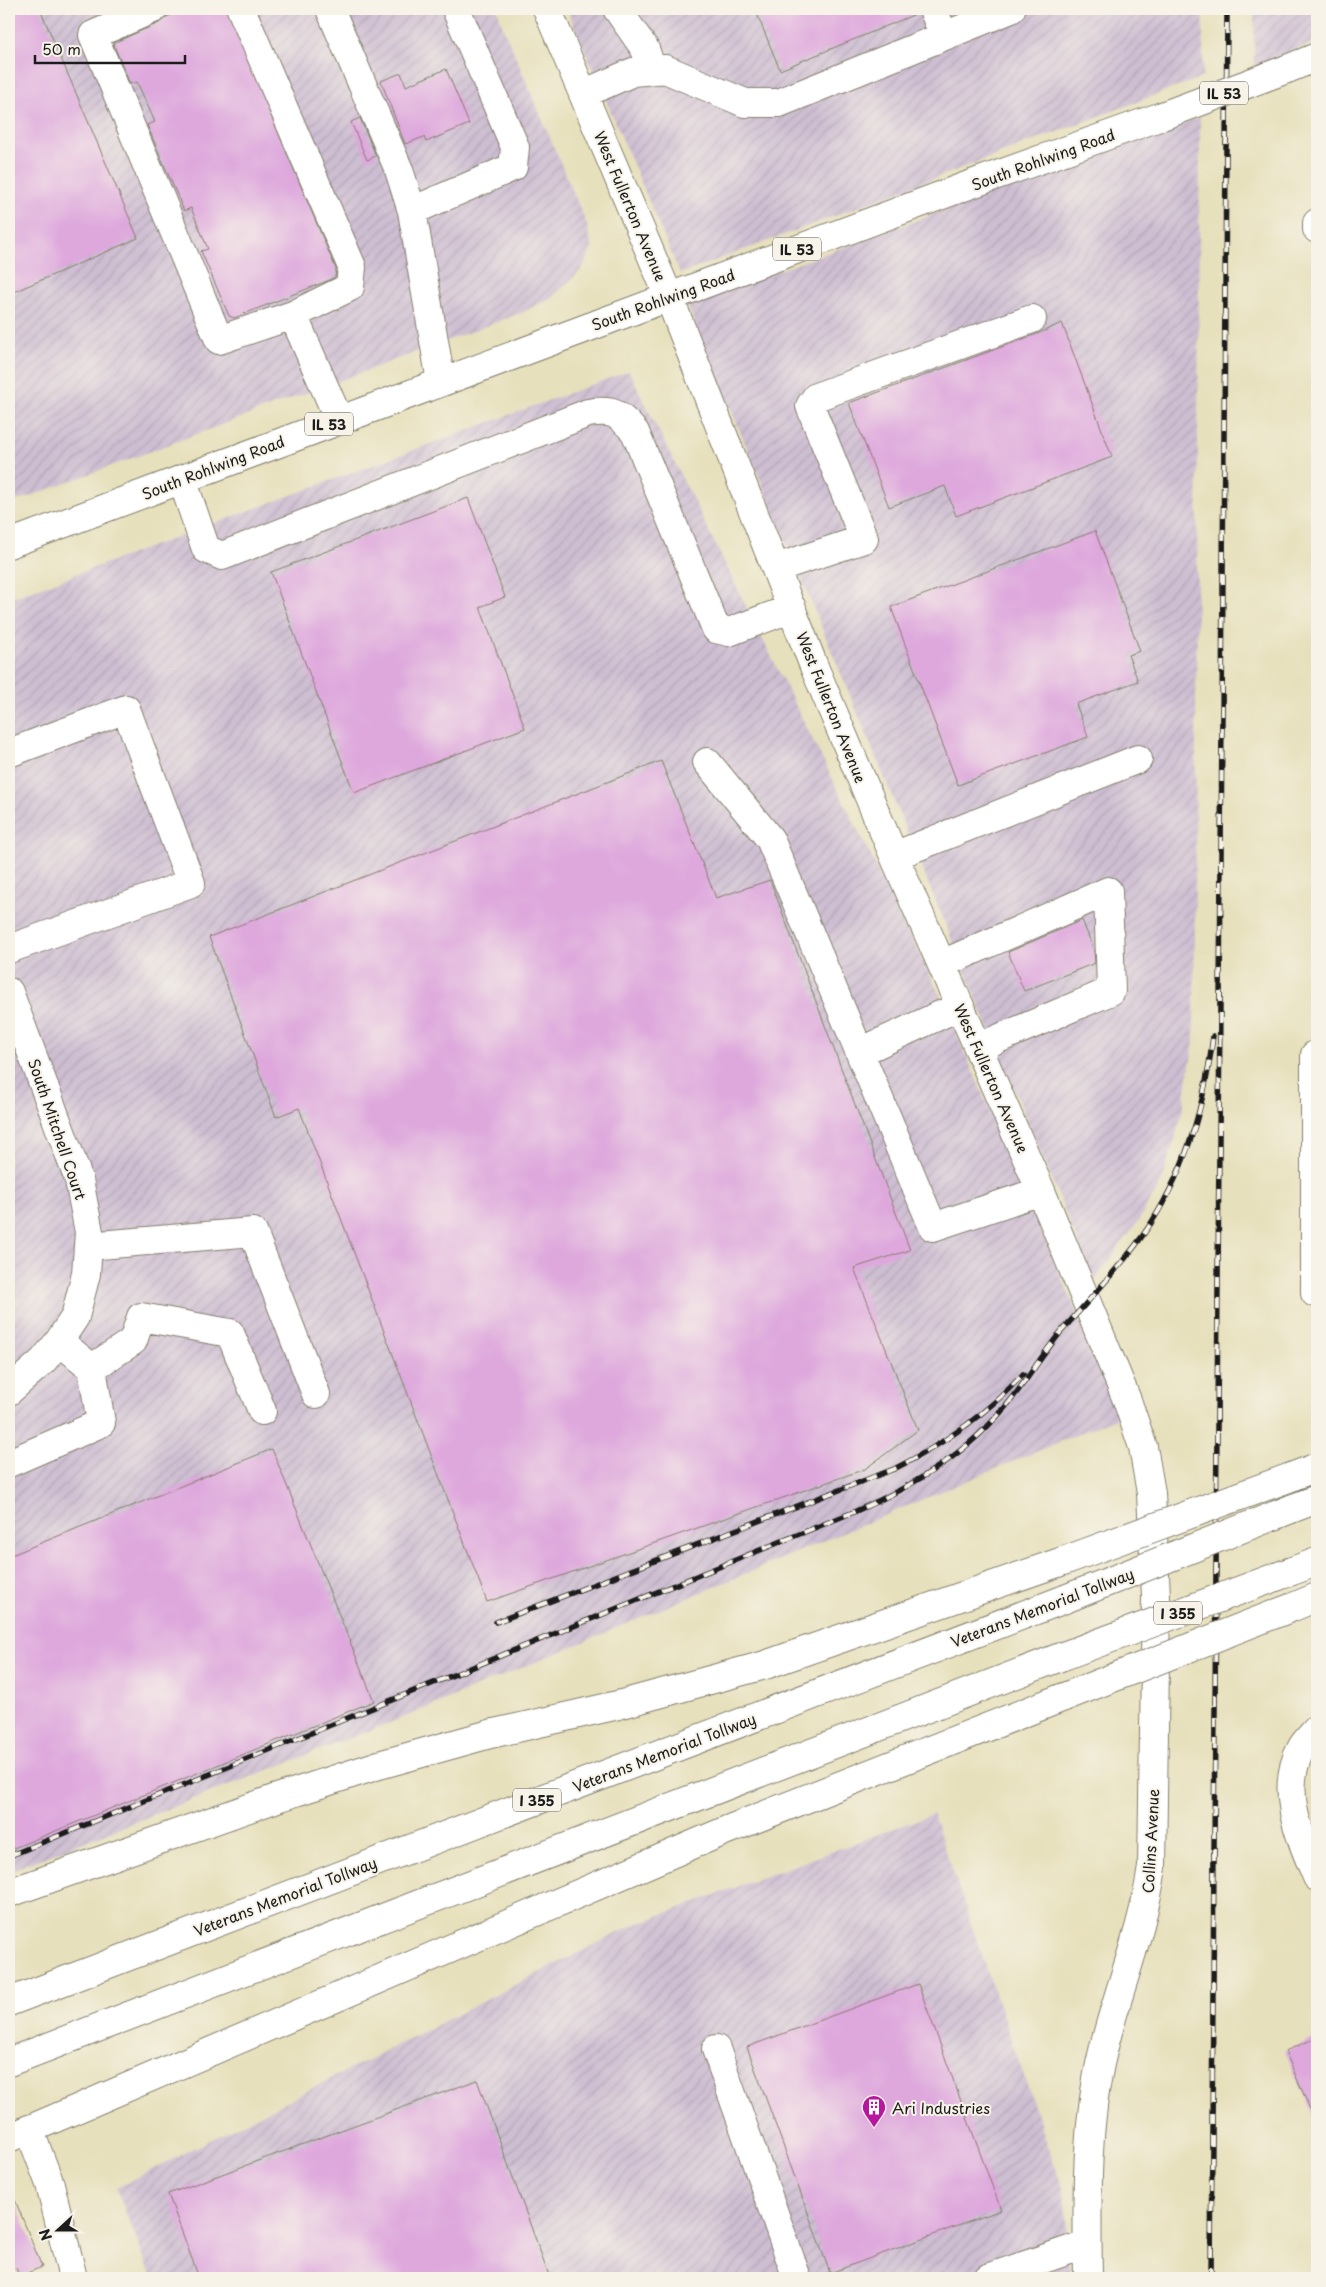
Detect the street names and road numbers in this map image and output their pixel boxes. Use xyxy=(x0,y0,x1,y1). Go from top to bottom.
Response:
road number: IL 53 xyxy=(1200,82,1248,105)
street label: South Rohlwing Road xyxy=(968,122,1118,196)
street label: West Fullerton Avenue xyxy=(589,127,673,285)
road number: IL 53 xyxy=(773,238,821,260)
street label: South Rohlwing Road xyxy=(588,262,738,336)
road number: IL 53 xyxy=(305,412,353,436)
street label: South Rohlwing Road xyxy=(138,429,288,505)
street label: West Fullerton Avenue xyxy=(791,628,873,786)
street label: West Fullerton Avenue xyxy=(949,1000,1035,1156)
street label: South Mitchell Court xyxy=(23,1055,93,1203)
street label: Veterans Memorial Tollway xyxy=(947,1561,1137,1653)
road number: I 355 xyxy=(1154,1602,1202,1625)
street label: Veterans Memorial Tollway xyxy=(569,1706,759,1798)
road number: I 355 xyxy=(513,1788,561,1812)
street label: Collins Avenue xyxy=(1136,1788,1164,1894)
street label: Veterans Memorial Tollway xyxy=(190,1850,380,1942)

